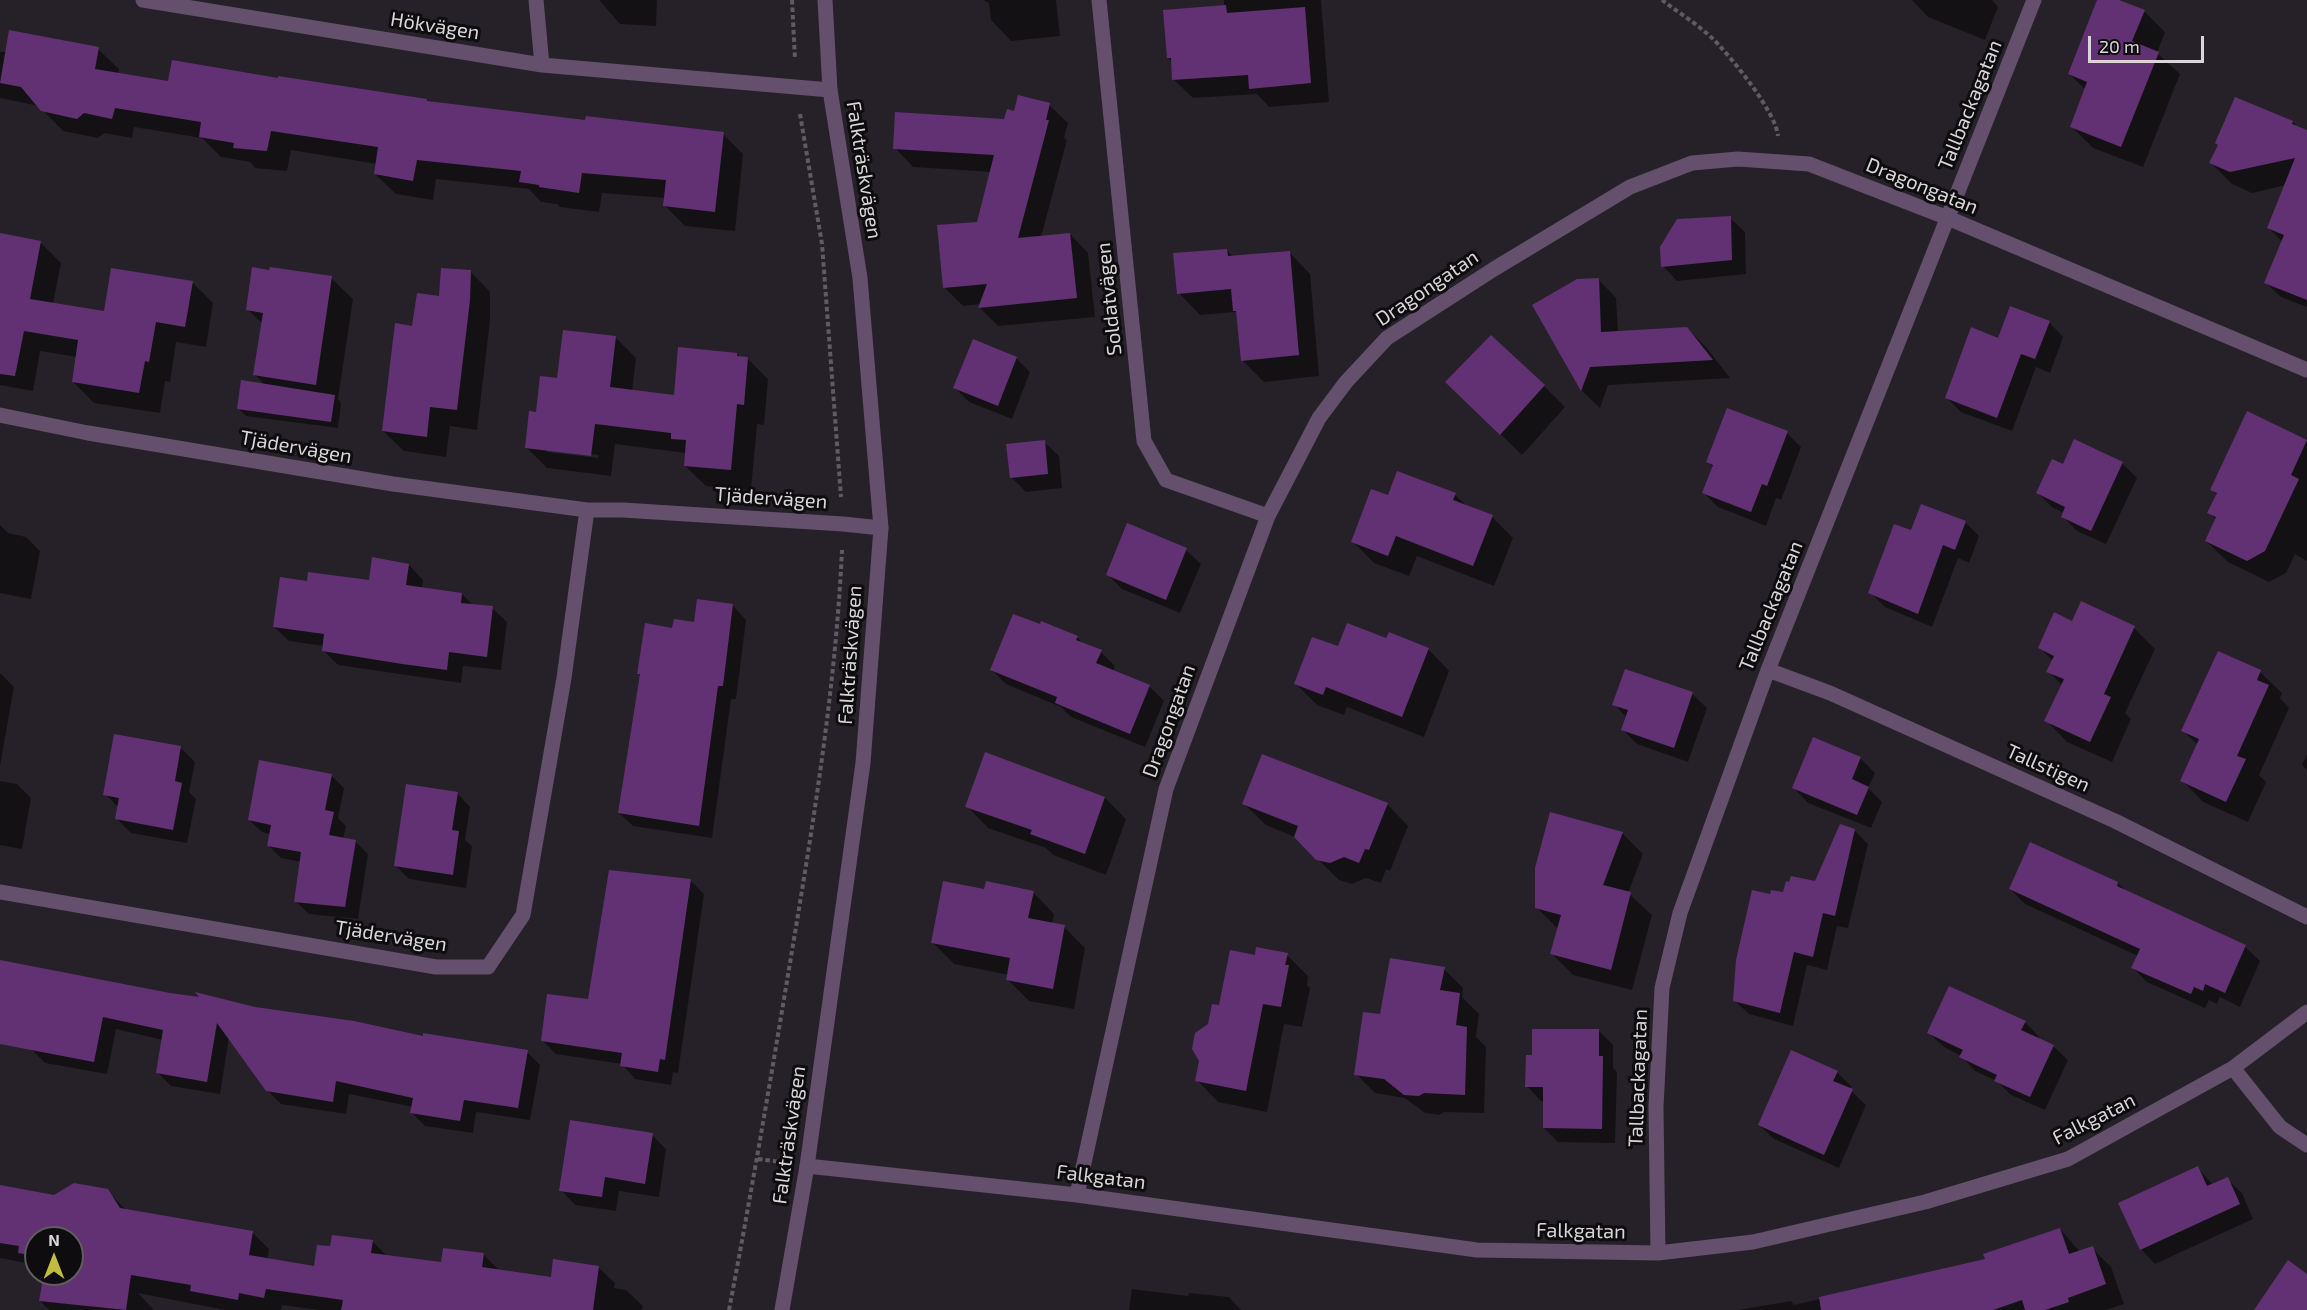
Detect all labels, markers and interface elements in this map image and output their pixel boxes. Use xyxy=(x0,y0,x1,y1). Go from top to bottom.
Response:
street label: Hökvägen xyxy=(389,7,481,45)
scale bar xyxy=(2091,24,2206,62)
text: 20 m xyxy=(2099,35,2140,57)
street label: Tallbackagatan xyxy=(1933,36,2007,174)
street label: Falkträskvägen xyxy=(841,99,887,241)
street label: Dragongatan xyxy=(1863,153,1981,219)
street label: Soldatvägen xyxy=(1091,241,1127,357)
street label: Dragongatan xyxy=(1371,245,1483,331)
street label: Tjädervägen xyxy=(238,425,354,469)
street label: Tjädervägen xyxy=(714,482,828,514)
street label: Tallbackagatan xyxy=(1734,537,1808,675)
street label: Falkträskvägen xyxy=(833,585,867,725)
street label: Dragongatan xyxy=(1137,661,1201,781)
street label: Tallstigen xyxy=(2003,739,2093,797)
street label: Tjädervägen xyxy=(333,915,449,957)
street label: Tallbackagatan xyxy=(1624,1009,1652,1147)
street label: Falkträskvägen xyxy=(767,1064,811,1206)
street label: Falkgatan xyxy=(2049,1088,2139,1150)
street label: Falkgatan xyxy=(1055,1160,1147,1194)
street label: Falkgatan xyxy=(1536,1218,1626,1244)
north arrow xyxy=(24,1226,84,1286)
text: N xyxy=(48,1230,60,1249)

